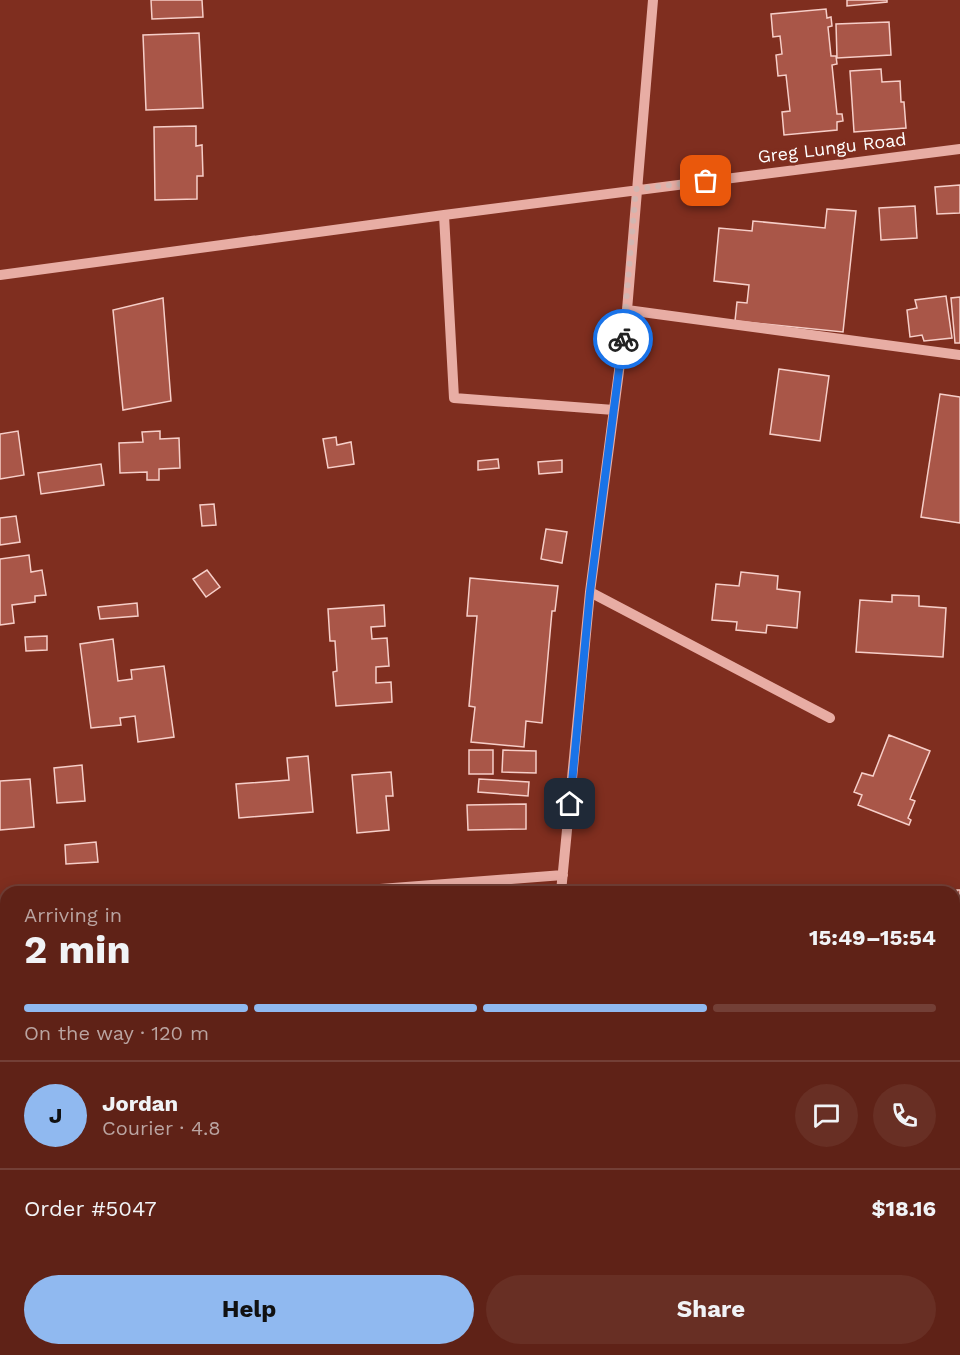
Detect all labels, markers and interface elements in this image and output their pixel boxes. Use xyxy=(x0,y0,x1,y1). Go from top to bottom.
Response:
street label: Greg Lungu Road xyxy=(756,128,908,167)
pin xyxy=(680,155,731,206)
icon: bag xyxy=(689,164,722,197)
courier xyxy=(593,309,653,369)
icon: bike xyxy=(607,323,640,356)
pin xyxy=(544,778,595,829)
icon: home xyxy=(553,787,586,820)
text: Arriving in xyxy=(24,903,122,927)
text: 15:49–15:54 xyxy=(809,925,936,950)
text: 2 min xyxy=(24,927,131,972)
text: On the way · 120 m xyxy=(24,1021,209,1045)
button: chat xyxy=(795,1084,858,1147)
button: phone xyxy=(873,1084,936,1147)
text: Jordan xyxy=(102,1091,178,1116)
text: J xyxy=(49,1103,62,1128)
text: Courier · 4.8 xyxy=(102,1116,221,1140)
text: Order #5047 xyxy=(24,1196,157,1221)
text: $18.16 xyxy=(871,1196,936,1221)
button: Help xyxy=(24,1275,474,1344)
button: Share xyxy=(486,1275,936,1344)

